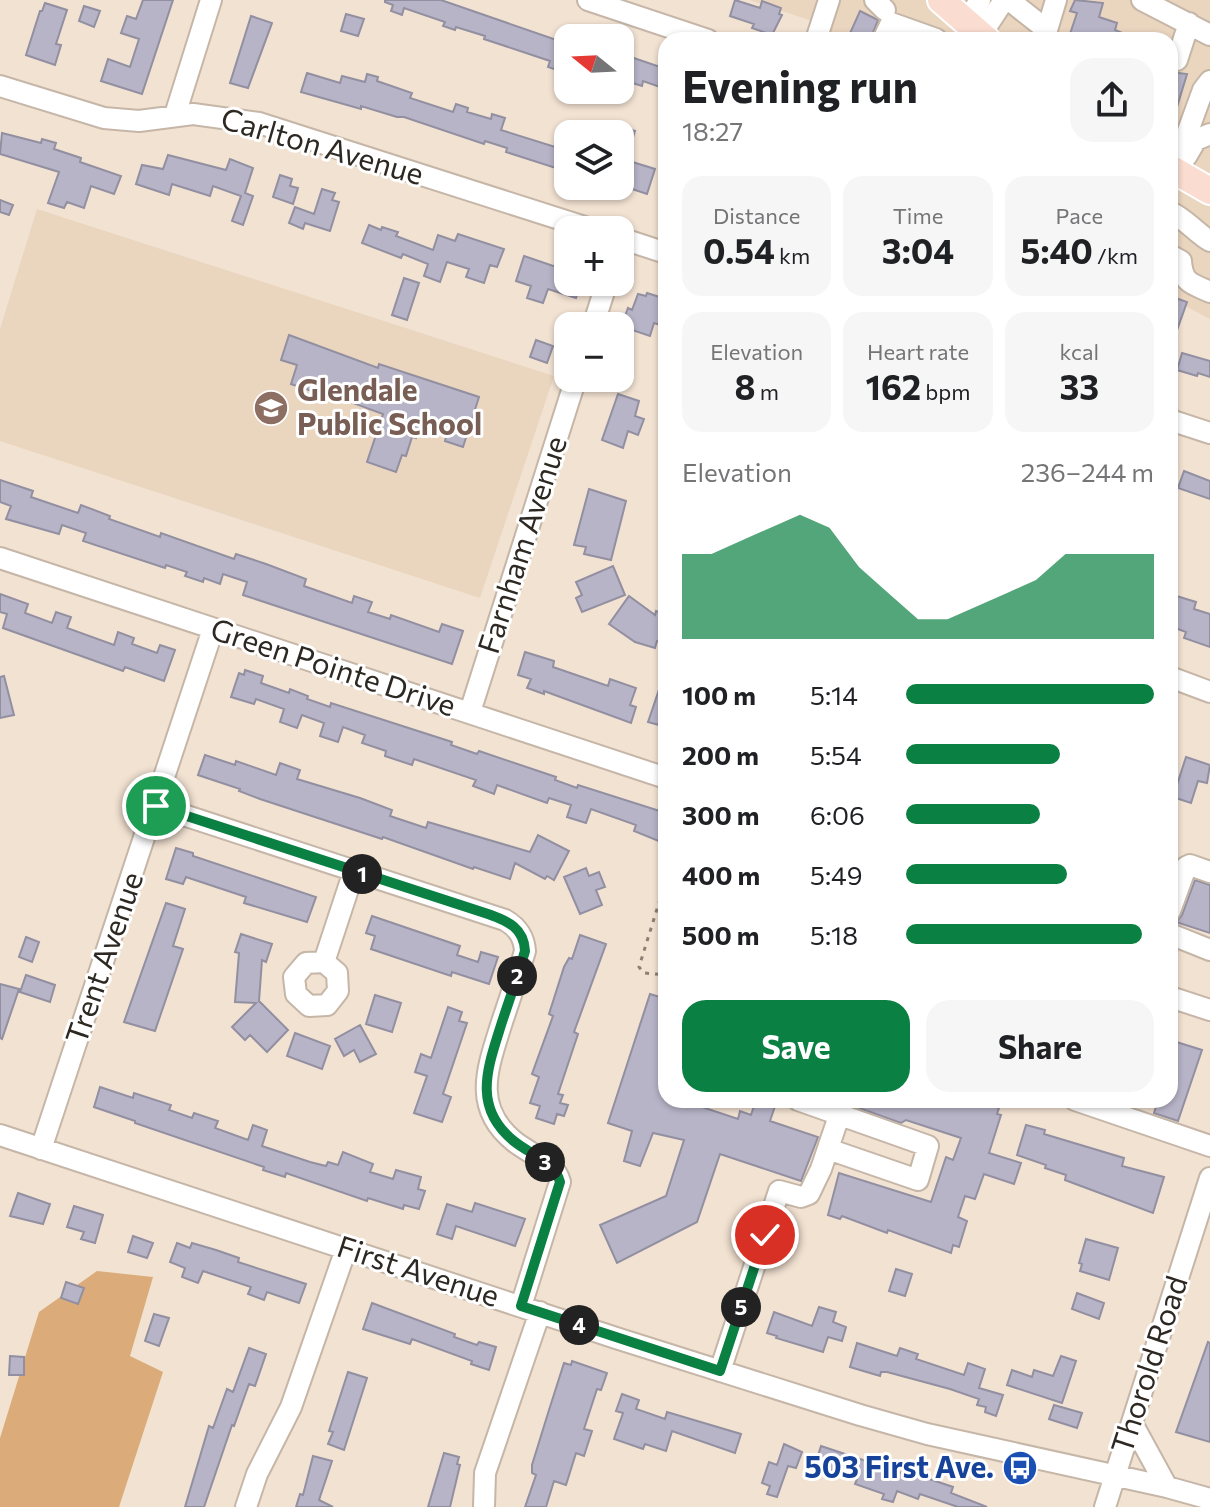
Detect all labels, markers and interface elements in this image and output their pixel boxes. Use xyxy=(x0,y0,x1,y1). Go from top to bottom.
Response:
north arrow xyxy=(554,24,634,104)
map controls xyxy=(554,24,634,392)
text: Evening run xyxy=(682,58,918,112)
button: share xyxy=(1070,58,1154,142)
street label: Carlton Avenue xyxy=(217,98,428,191)
text: 18:27 xyxy=(682,115,743,146)
button: layers xyxy=(554,120,634,200)
text: Distance xyxy=(713,202,800,229)
text: Time xyxy=(893,202,943,229)
text: Pace xyxy=(1055,202,1103,229)
button: + xyxy=(554,216,634,296)
text: 0.54 xyxy=(703,229,775,271)
text: 3:04 xyxy=(882,229,954,271)
text: 5:40 xyxy=(1021,229,1093,271)
text: km xyxy=(775,242,810,269)
text: /km xyxy=(1093,242,1138,269)
button: − xyxy=(554,312,634,392)
text: Elevation xyxy=(710,338,803,365)
text: Heart rate xyxy=(867,338,969,365)
text: kcal xyxy=(1060,338,1099,365)
text: 8 xyxy=(734,365,755,407)
text: 162 xyxy=(866,365,921,407)
text: 33 xyxy=(1060,365,1099,407)
place label: Glendale Public School xyxy=(297,370,482,441)
text: m xyxy=(755,378,779,405)
text: bpm xyxy=(921,378,970,405)
school or university icon: Glendale Public School xyxy=(252,389,290,427)
street label: Farnham Avenue xyxy=(468,431,573,658)
text: Elevation xyxy=(682,456,792,487)
text: 236–244 m xyxy=(1021,456,1154,487)
street label: Green Pointe Drive xyxy=(207,609,461,723)
text: 100 m xyxy=(682,679,756,710)
text: 5:14 xyxy=(810,679,858,710)
text: 200 m xyxy=(682,739,759,770)
text: 5:54 xyxy=(810,739,862,770)
pin xyxy=(122,772,190,840)
icon: arrive xyxy=(134,784,178,828)
text: 300 m xyxy=(682,799,759,830)
text: 6:06 xyxy=(810,799,865,830)
pin: 1 xyxy=(342,854,382,894)
text: 400 m xyxy=(682,859,760,890)
text: 5:49 xyxy=(810,859,862,890)
text: 1 xyxy=(357,860,367,887)
street label: Trent Avenue xyxy=(56,866,149,1048)
text: 500 m xyxy=(682,919,759,950)
text: 5:18 xyxy=(810,919,858,950)
pin: 2 xyxy=(497,956,537,996)
text: 2 xyxy=(511,962,523,989)
button: Save xyxy=(682,1000,910,1092)
button: Share xyxy=(926,1000,1154,1092)
pin: 3 xyxy=(525,1142,565,1182)
text: 3 xyxy=(539,1148,551,1175)
pin xyxy=(731,1201,799,1269)
icon: check xyxy=(743,1213,787,1257)
street label: First Avenue xyxy=(333,1226,504,1313)
street label: Thorold Road xyxy=(1102,1271,1194,1458)
pin: 5 xyxy=(721,1287,761,1327)
text: 5 xyxy=(735,1293,747,1320)
pin: 4 xyxy=(559,1305,599,1345)
text: 4 xyxy=(572,1311,586,1338)
place label: 503 First Ave. xyxy=(804,1447,994,1484)
bus stop icon: 503 First Ave. xyxy=(1001,1449,1039,1487)

